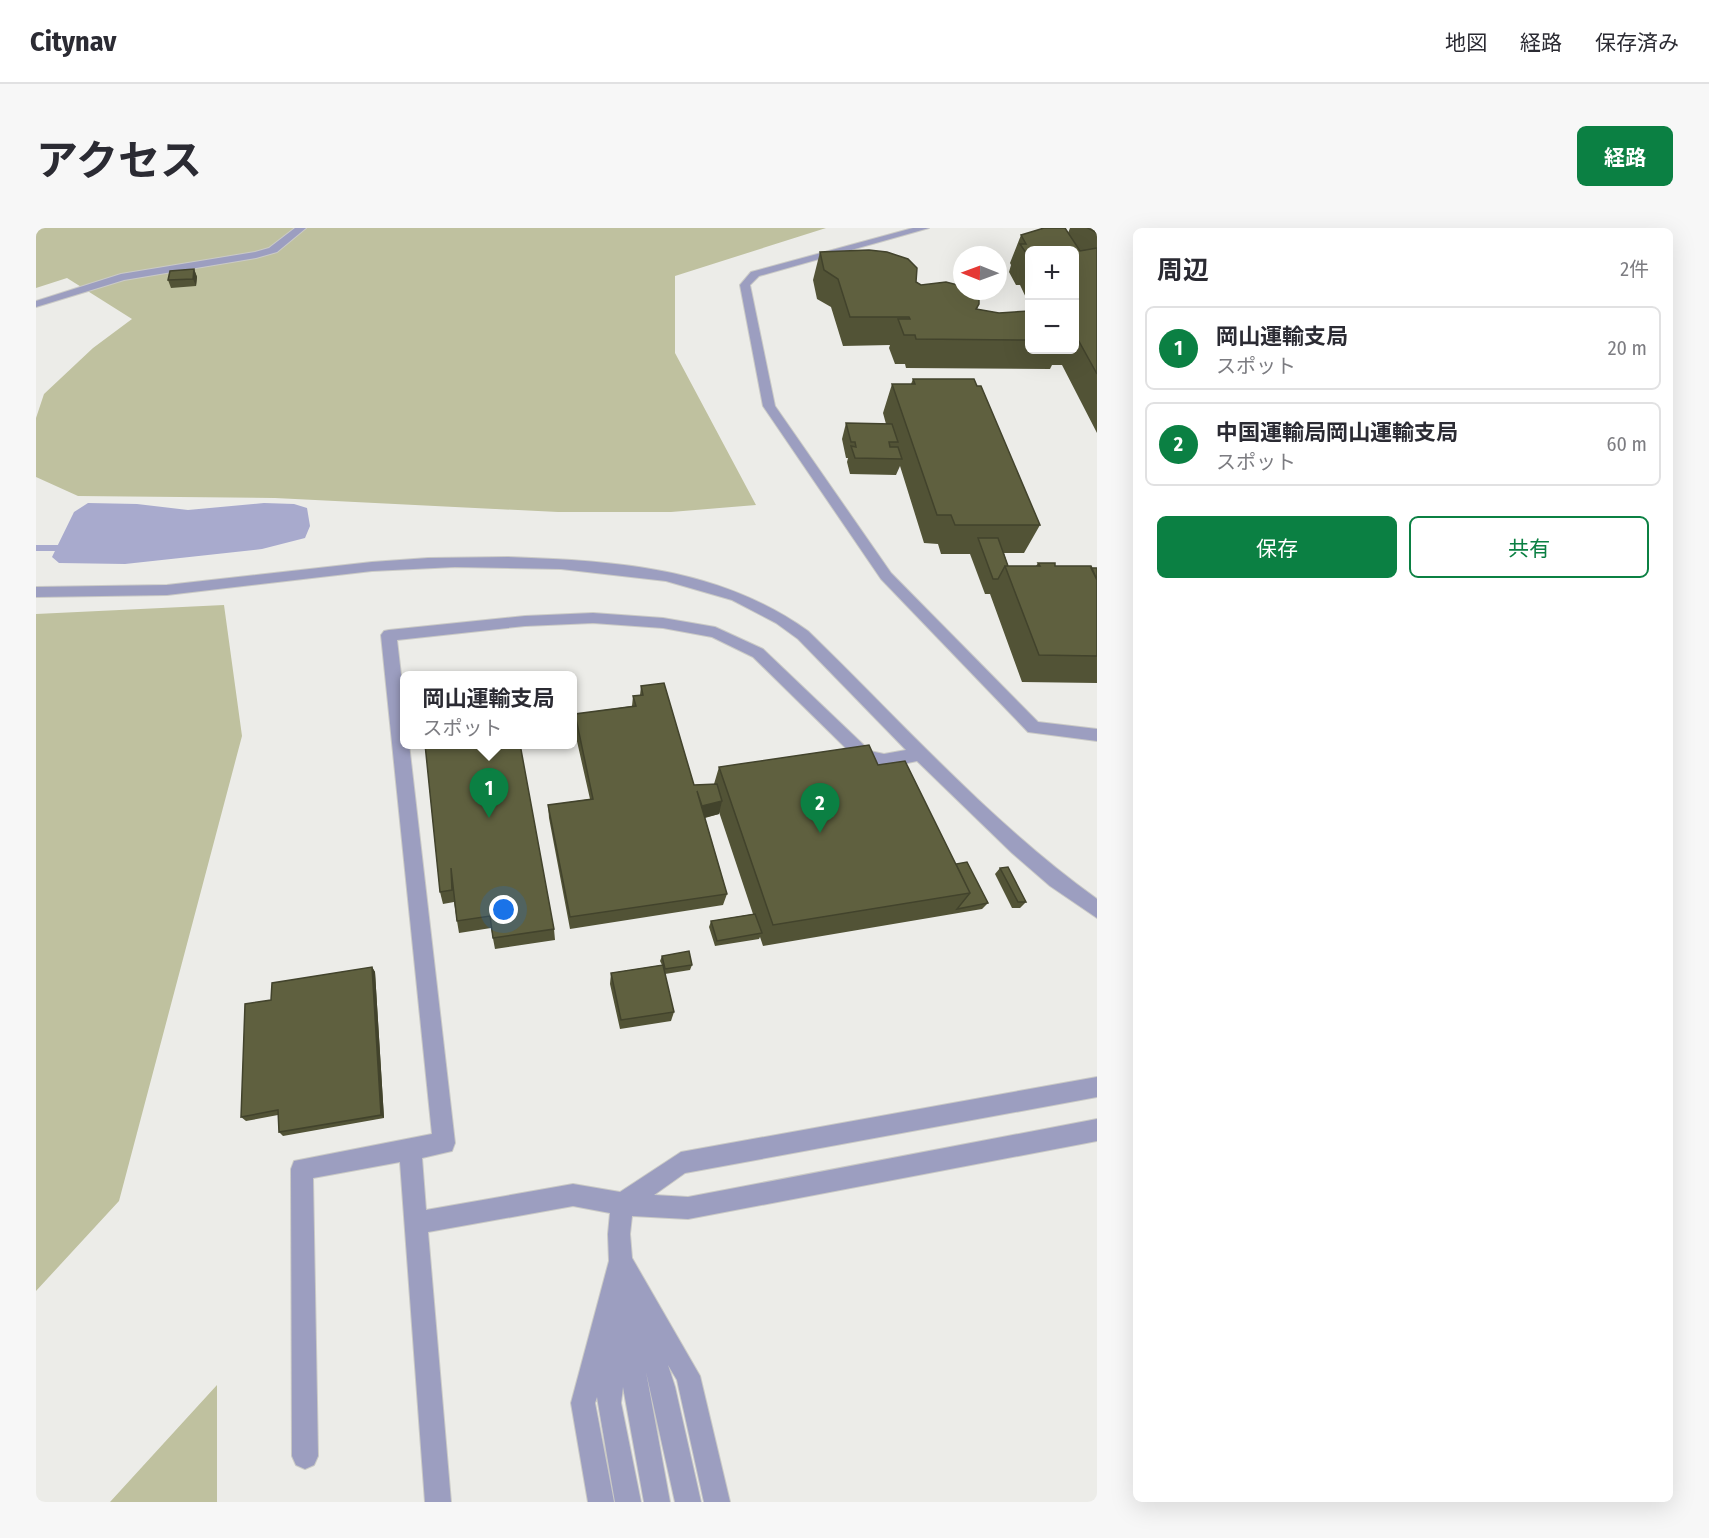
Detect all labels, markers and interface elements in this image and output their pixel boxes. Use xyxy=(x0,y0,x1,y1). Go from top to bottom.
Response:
text: Citynav xyxy=(30,25,116,58)
text: 地図 xyxy=(1445,30,1487,56)
text: 経路 xyxy=(1520,30,1562,56)
text: 保存済み xyxy=(1595,30,1679,56)
button: 経路 xyxy=(1577,126,1673,186)
text: アクセス xyxy=(36,136,202,186)
north arrow xyxy=(953,246,1007,300)
map controls xyxy=(1025,246,1079,354)
button: + xyxy=(1025,246,1079,300)
text: 周辺 xyxy=(1157,255,1209,286)
text: 2件 xyxy=(1620,257,1649,281)
button: − xyxy=(1025,300,1079,354)
text: 岡山運輸支局 xyxy=(1216,323,1348,350)
text: 1 xyxy=(1174,336,1183,360)
text: 20 m xyxy=(1608,336,1647,360)
text: スポット xyxy=(1216,354,1296,378)
text: 中国運輸局岡山運輸支局 xyxy=(1216,419,1458,446)
text: 2 xyxy=(1174,432,1183,456)
text: 60 m xyxy=(1607,432,1647,456)
text: スポット xyxy=(1216,450,1296,474)
button: 保存 xyxy=(1157,516,1397,578)
button: 共有 xyxy=(1409,516,1649,578)
popup xyxy=(400,671,577,749)
text: 岡山運輸支局 xyxy=(422,685,555,712)
text: スポット xyxy=(422,716,502,740)
pin: 1 xyxy=(470,768,508,818)
pin: 2 xyxy=(800,784,840,833)
your location xyxy=(489,895,518,924)

